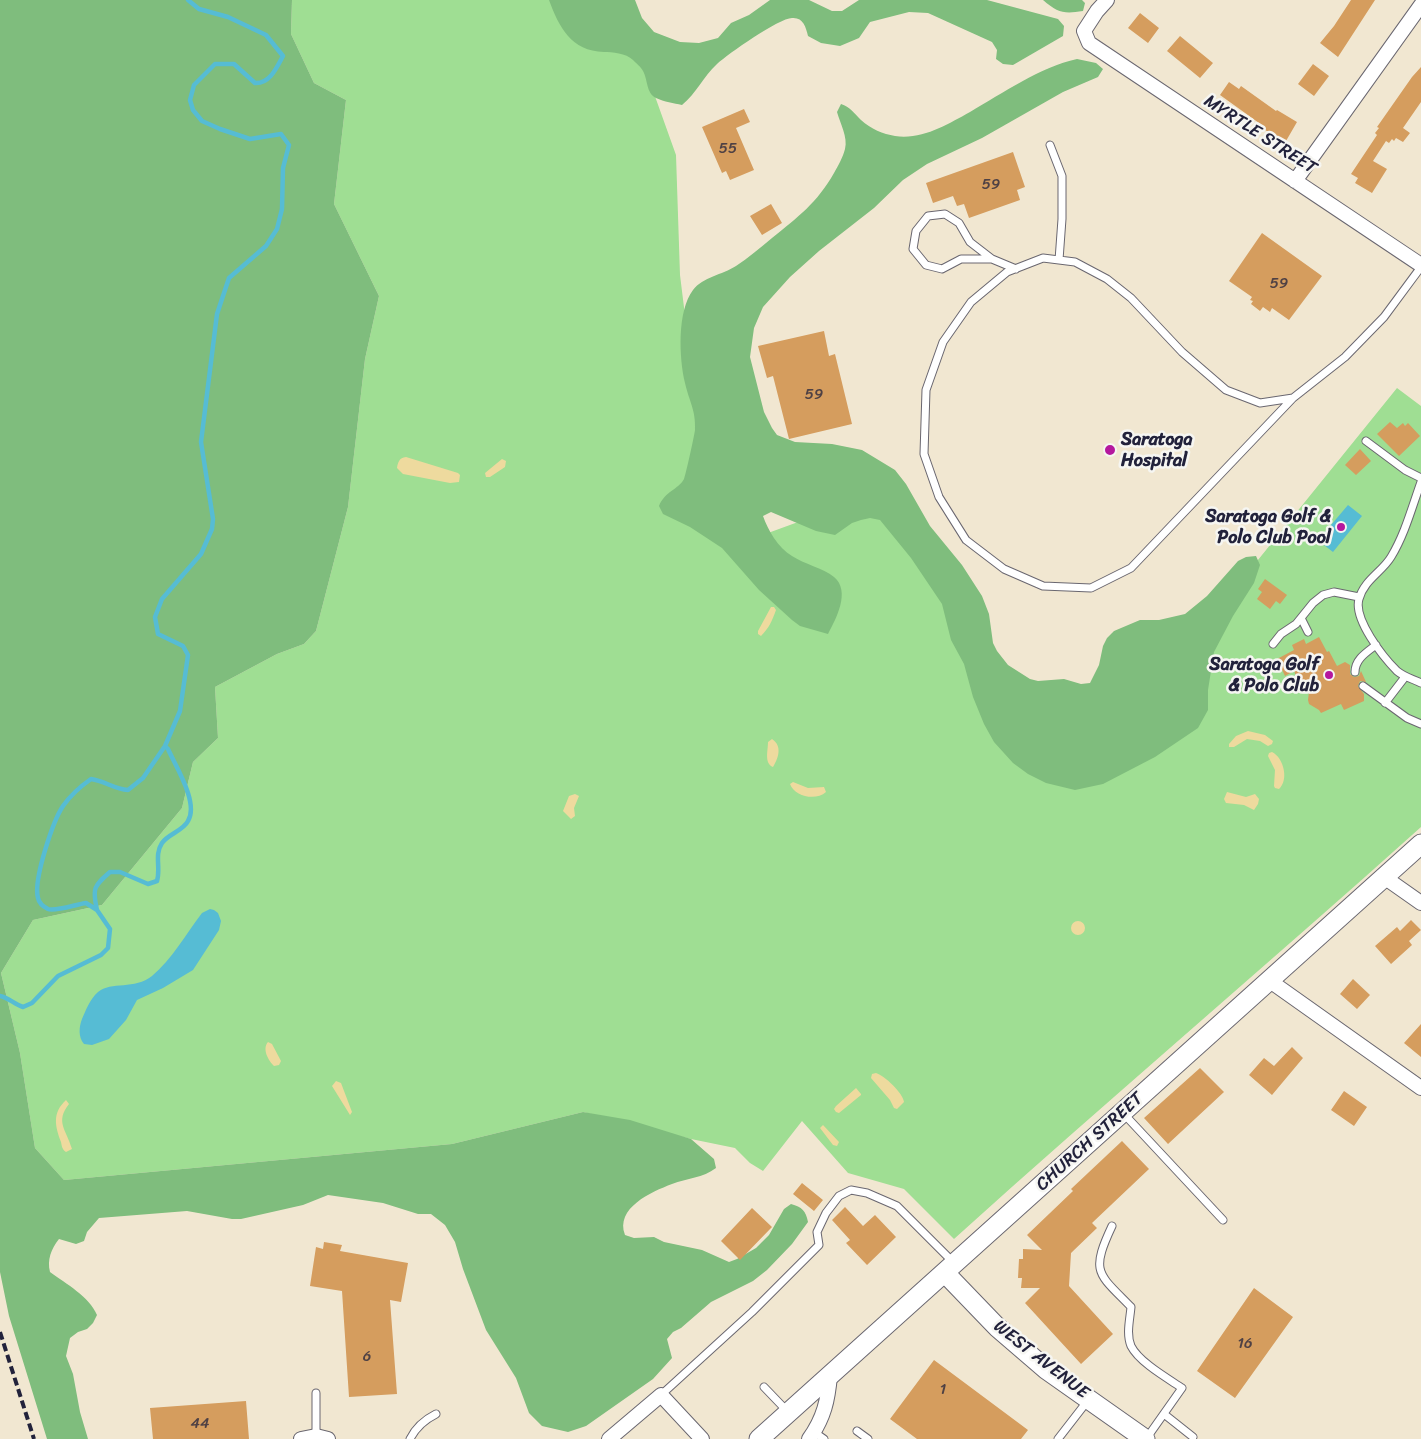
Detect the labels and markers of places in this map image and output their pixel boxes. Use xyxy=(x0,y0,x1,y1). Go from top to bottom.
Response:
place label: Saratoga Hospital xyxy=(1121,429,1193,472)
marker: Saratoga Hospital xyxy=(1103,443,1117,457)
place label: Saratoga Golf & Polo Club Pool xyxy=(1205,506,1331,548)
marker: Saratoga Golf & Polo Club Pool xyxy=(1335,521,1347,533)
place label: Saratoga Golf & Polo Club xyxy=(1209,654,1319,696)
marker: Saratoga Golf & Polo Club xyxy=(1323,669,1335,681)

